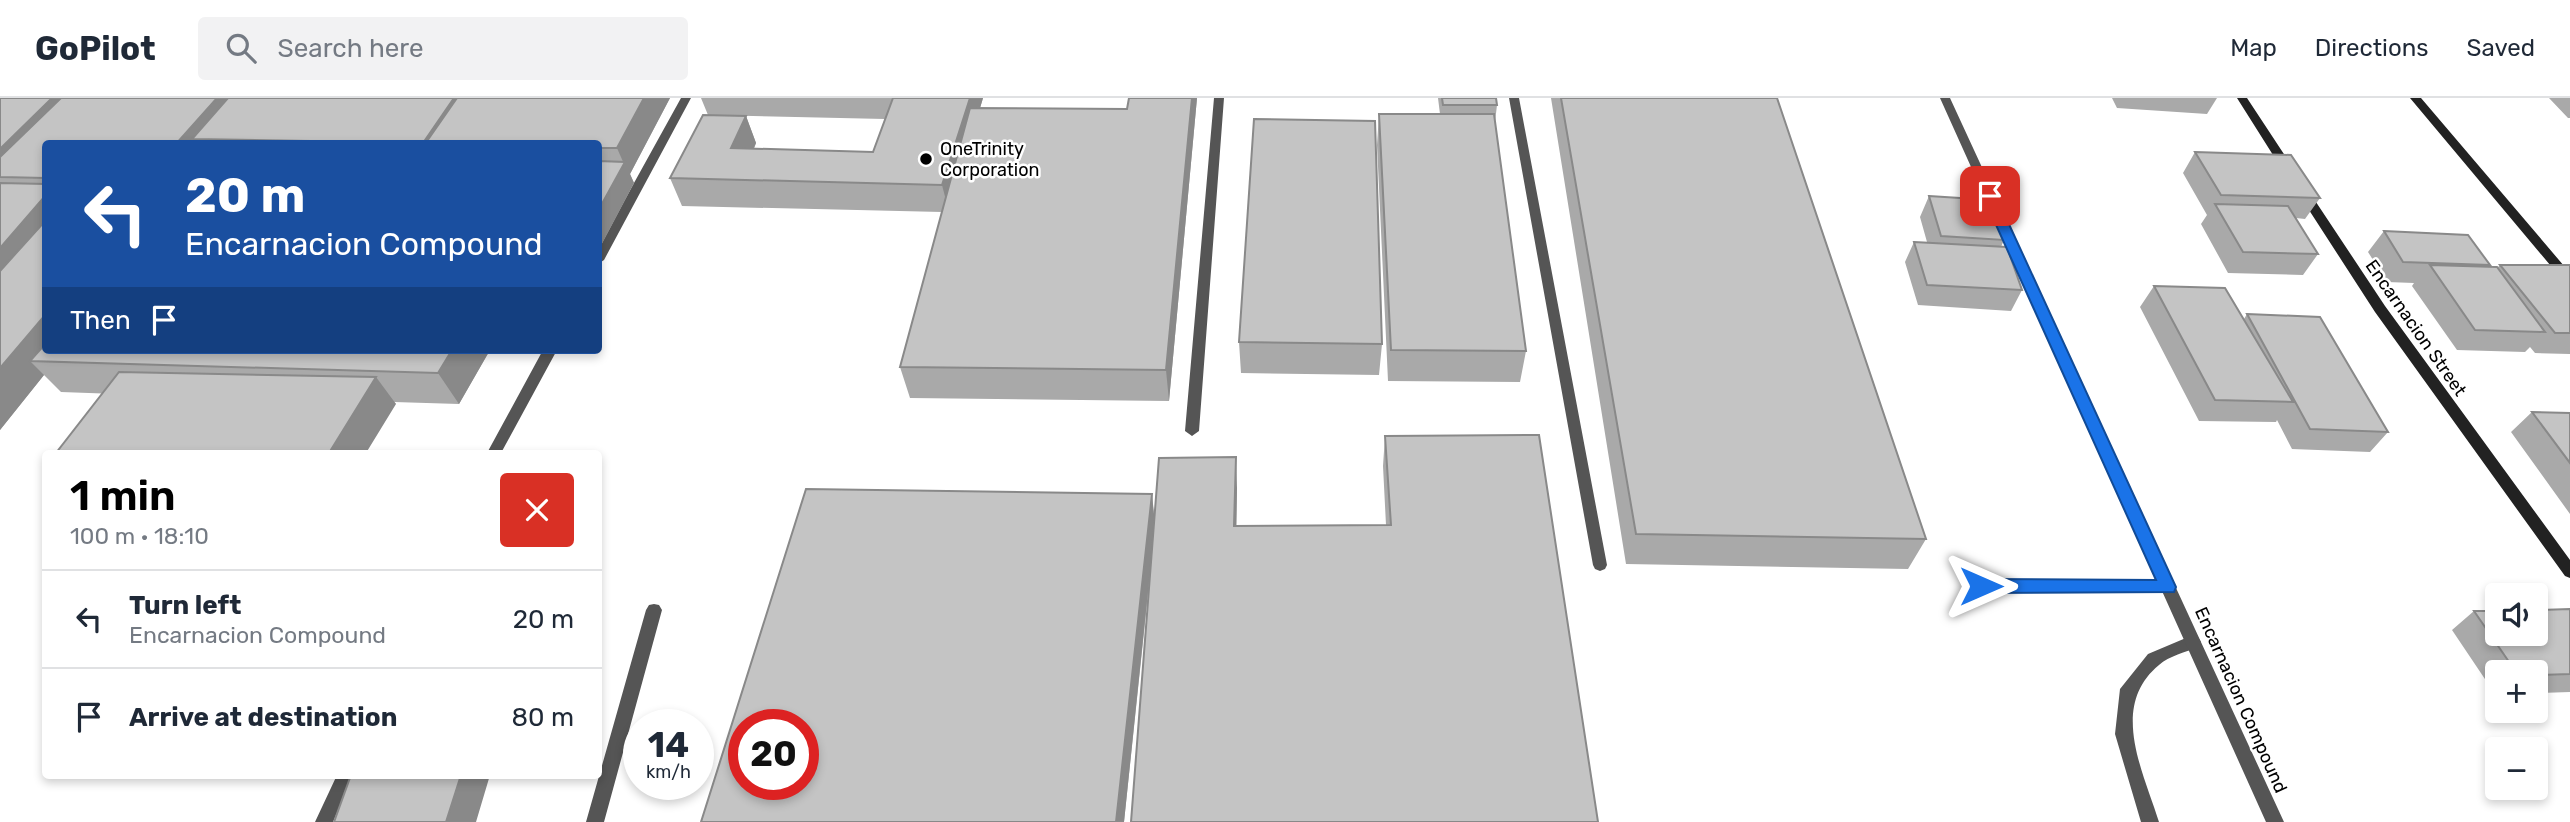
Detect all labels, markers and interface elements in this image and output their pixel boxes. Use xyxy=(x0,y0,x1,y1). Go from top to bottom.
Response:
search box xyxy=(198,17,688,80)
text: GoPilot xyxy=(35,29,156,68)
icon: search xyxy=(222,29,260,67)
text: Search here xyxy=(278,33,423,64)
text: Map xyxy=(2230,34,2277,62)
text: Directions xyxy=(2315,34,2428,62)
text: Saved xyxy=(2466,34,2535,62)
place label: OneTrinity Corporation xyxy=(940,138,1039,181)
marker: OneTrinity Corporation xyxy=(918,151,934,167)
text: 20 m xyxy=(185,166,306,224)
pin xyxy=(1960,166,2020,226)
icon: left xyxy=(70,168,161,259)
icon: arrive xyxy=(1971,177,2009,215)
text: Encarnacion Compound xyxy=(185,225,543,263)
street label: Encarnacion Street xyxy=(2361,256,2471,400)
icon: arrive xyxy=(145,301,183,339)
text: Then xyxy=(70,305,131,336)
text: 1 min xyxy=(70,471,176,521)
button: close xyxy=(500,473,574,547)
text: 100 m · 18:10 xyxy=(70,522,209,550)
position arrow xyxy=(1944,549,2018,623)
map controls xyxy=(2485,583,2548,800)
button: sound xyxy=(2485,583,2548,646)
text: Turn left xyxy=(129,590,241,621)
icon: left xyxy=(70,600,108,638)
text: 20 m xyxy=(513,604,574,635)
street label: Encarnacion Compound xyxy=(2190,604,2292,796)
text: Encarnacion Compound xyxy=(129,621,386,649)
button: + xyxy=(2485,660,2548,723)
icon: arrive xyxy=(70,698,108,736)
text: Arrive at destination xyxy=(129,702,397,733)
text: 80 m xyxy=(511,702,574,733)
speed limit sign: 20 xyxy=(728,709,819,800)
text: 14 xyxy=(648,724,689,766)
button: − xyxy=(2485,737,2548,800)
text: km/h xyxy=(646,761,691,783)

